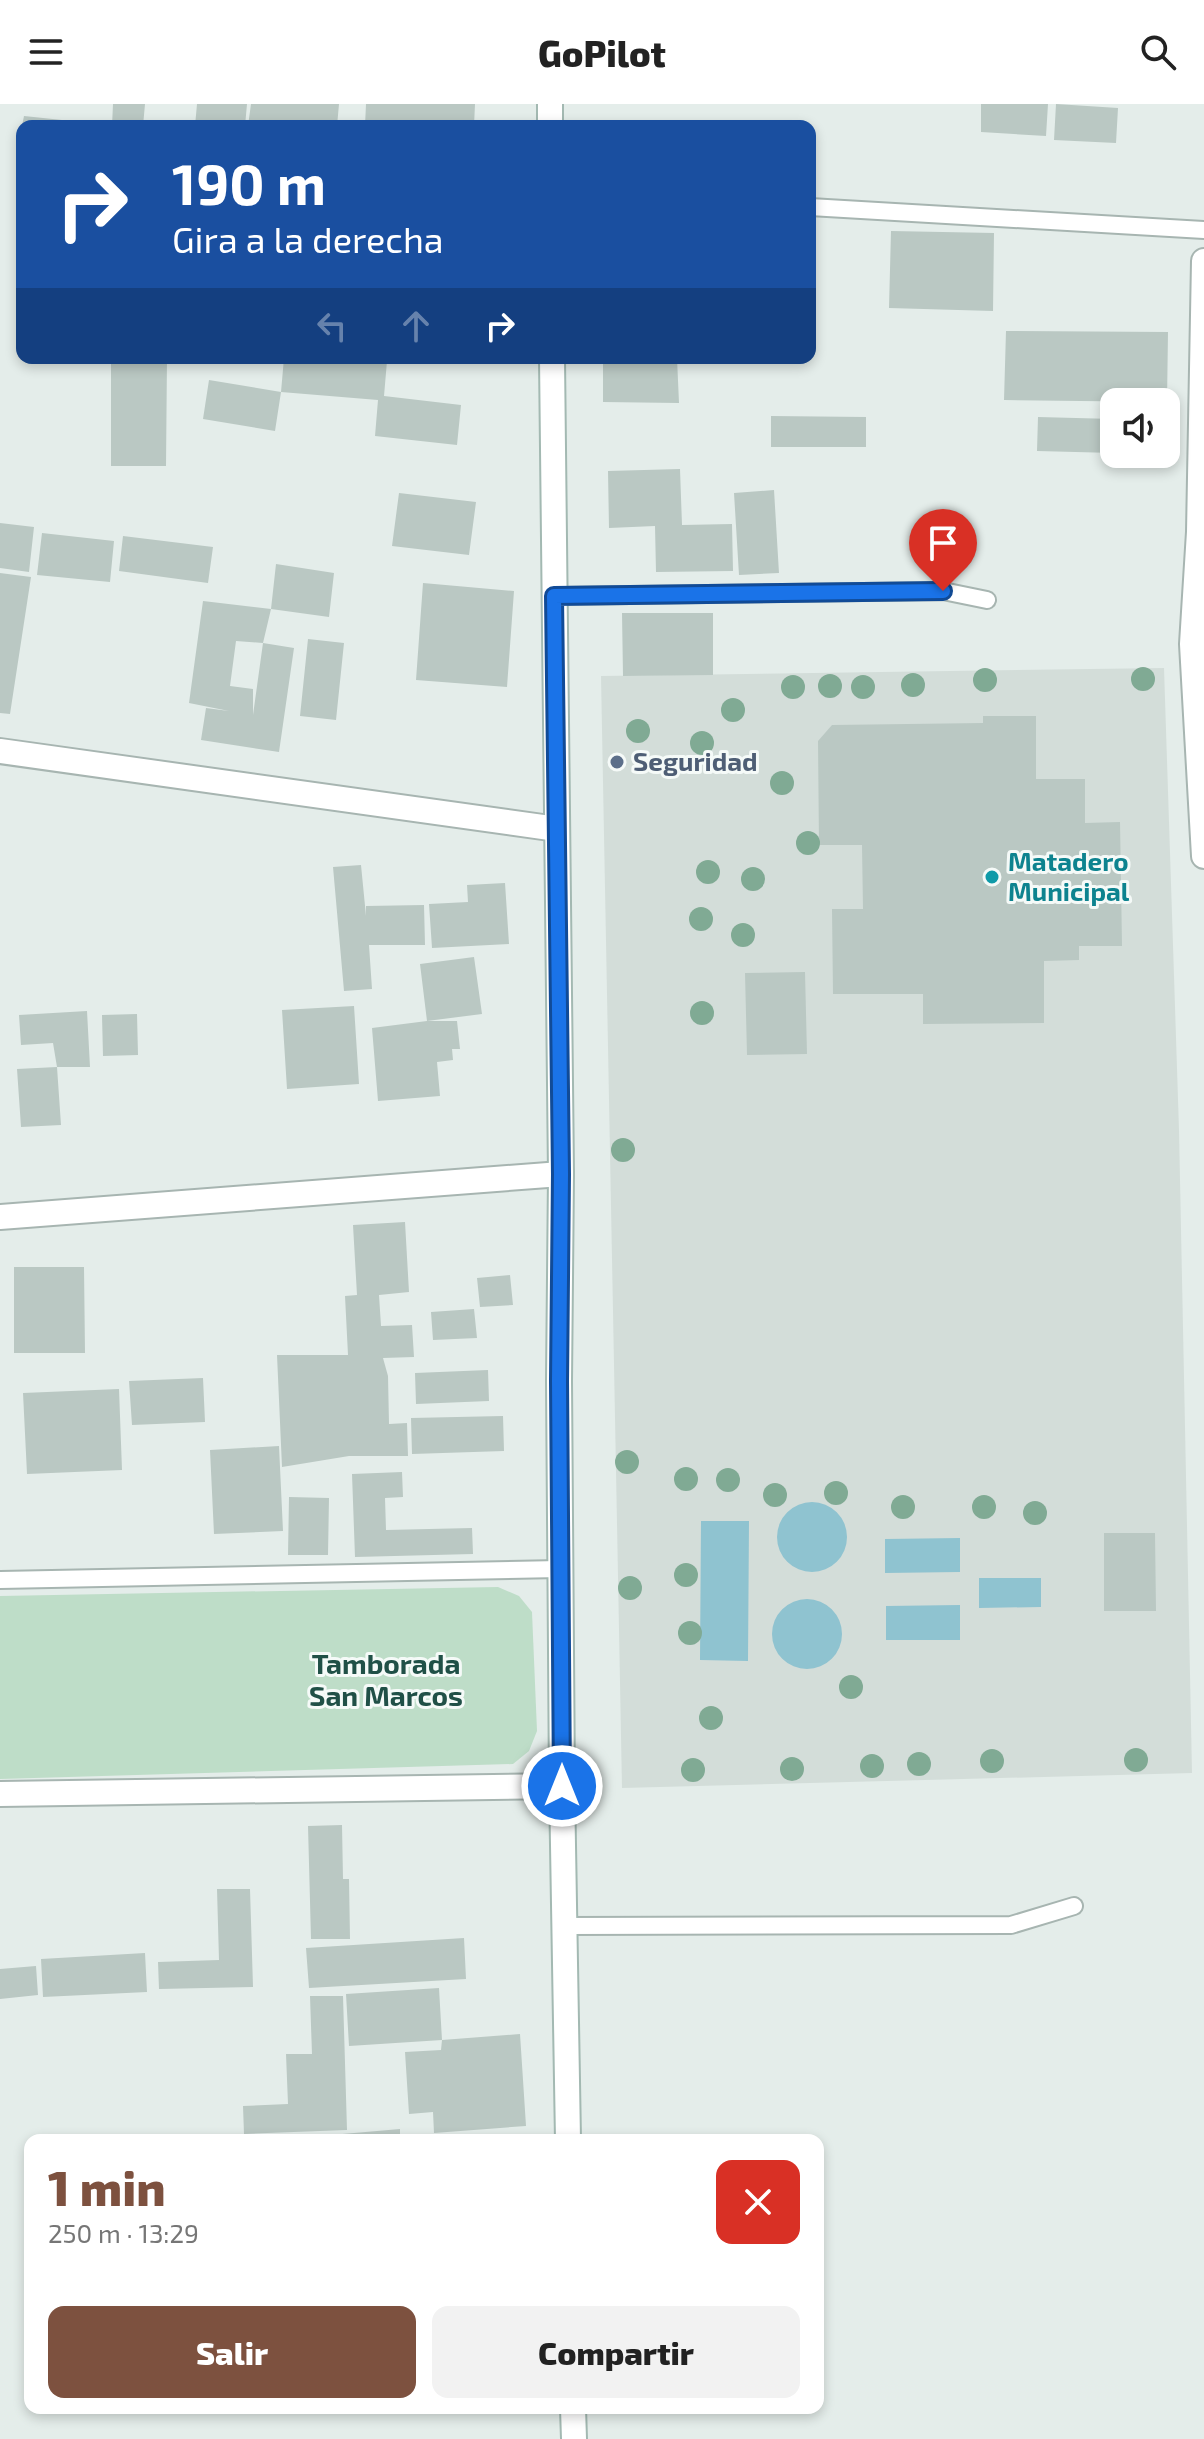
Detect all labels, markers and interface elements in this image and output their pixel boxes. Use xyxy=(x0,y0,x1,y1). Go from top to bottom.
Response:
icon: menu xyxy=(24,30,68,74)
icon: search xyxy=(1136,30,1180,74)
text: GoPilot xyxy=(538,31,666,74)
text: 190 m xyxy=(172,149,326,216)
icon: right xyxy=(40,152,144,256)
text: Gira a la derecha xyxy=(172,217,444,260)
icon: left xyxy=(310,304,354,348)
icon: ahead xyxy=(394,304,438,348)
icon: right xyxy=(478,304,522,348)
map controls xyxy=(1100,388,1180,468)
button: sound xyxy=(1100,388,1180,468)
pin xyxy=(909,509,977,591)
icon: arrive xyxy=(921,521,965,565)
place label: Seguridad xyxy=(633,745,758,776)
marker: Seguridad xyxy=(608,753,626,771)
place label: Matadero Municipal xyxy=(1008,845,1130,906)
marker: Matadero Municipal xyxy=(983,868,1001,886)
district label: Tamborada San Marcos xyxy=(309,1646,463,1712)
position arrow xyxy=(520,1744,604,1828)
text: 1 min xyxy=(48,2158,166,2216)
button: close xyxy=(716,2160,800,2244)
text: 250 m · 13:29 xyxy=(48,2217,199,2248)
button: Salir xyxy=(48,2306,416,2398)
button: Compartir xyxy=(432,2306,800,2398)

